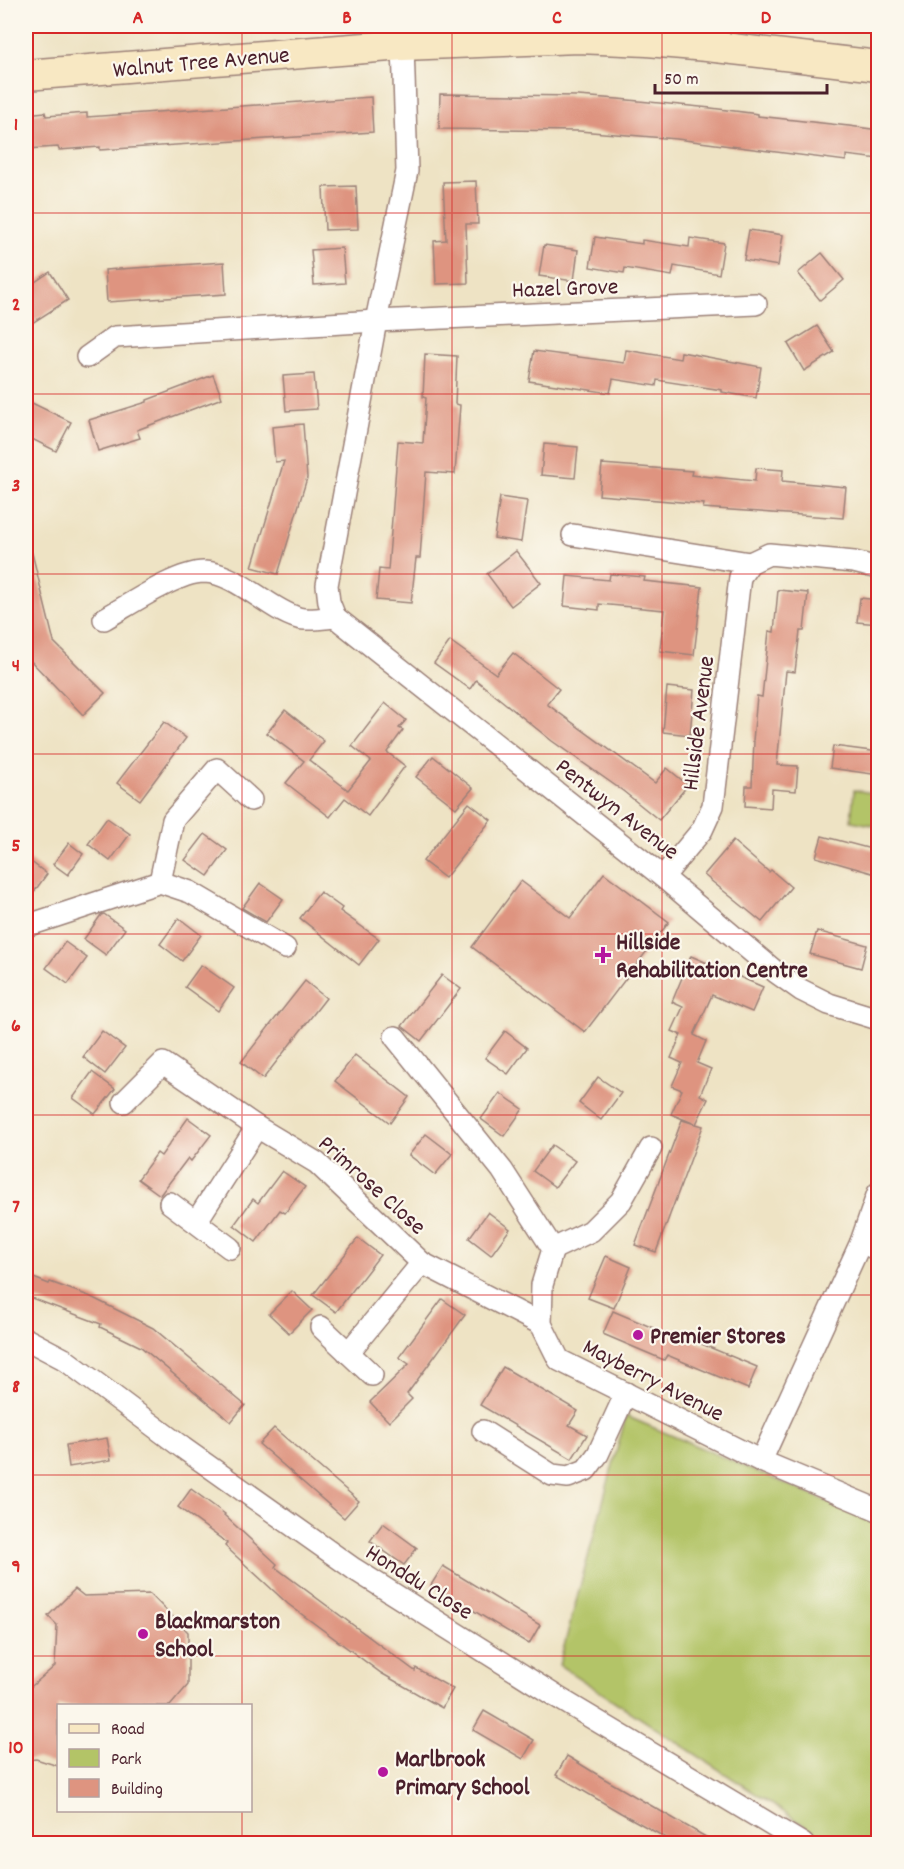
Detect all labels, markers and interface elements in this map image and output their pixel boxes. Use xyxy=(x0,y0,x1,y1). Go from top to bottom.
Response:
text: A xyxy=(133,5,144,33)
text: B xyxy=(342,5,352,33)
text: C xyxy=(552,5,562,33)
text: D xyxy=(761,5,772,33)
street label: Walnut Tree Avenue xyxy=(111,39,291,89)
scale bar xyxy=(655,57,828,95)
text: 50 m xyxy=(664,68,699,93)
text: 1 xyxy=(14,112,18,140)
street label: Hazel Grove xyxy=(511,271,619,309)
text: 2 xyxy=(12,292,20,320)
text: 3 xyxy=(12,473,20,501)
text: 4 xyxy=(12,653,20,681)
street label: Hillside Avenue xyxy=(675,654,725,793)
street label: Pentwyn Avenue xyxy=(547,751,685,870)
text: 5 xyxy=(11,833,21,861)
place label: Hillside Rehabilitation Centre xyxy=(616,927,808,989)
marker: Hillside Rehabilitation Centre xyxy=(594,946,612,964)
text: 6 xyxy=(11,1013,21,1041)
street label: Primrose Close xyxy=(309,1128,433,1244)
text: 7 xyxy=(12,1194,20,1222)
place label: Premier Stores xyxy=(650,1321,786,1355)
marker: Premier Stores xyxy=(631,1328,645,1342)
street label: Mayberry Avenue xyxy=(576,1331,729,1432)
text: 8 xyxy=(12,1374,20,1402)
street label: Honddu Close xyxy=(358,1537,479,1630)
text: 9 xyxy=(11,1554,21,1582)
place label: Blackmarston School xyxy=(155,1606,280,1668)
marker: Blackmarston School xyxy=(136,1627,150,1641)
legend xyxy=(57,1704,252,1812)
text: Road xyxy=(111,1718,145,1743)
text: 10 xyxy=(8,1735,24,1763)
place label: Marlbrook Primary School xyxy=(395,1744,530,1806)
text: Park xyxy=(111,1748,142,1773)
marker: Marlbrook Primary School xyxy=(376,1765,390,1779)
text: Building xyxy=(111,1778,163,1803)

